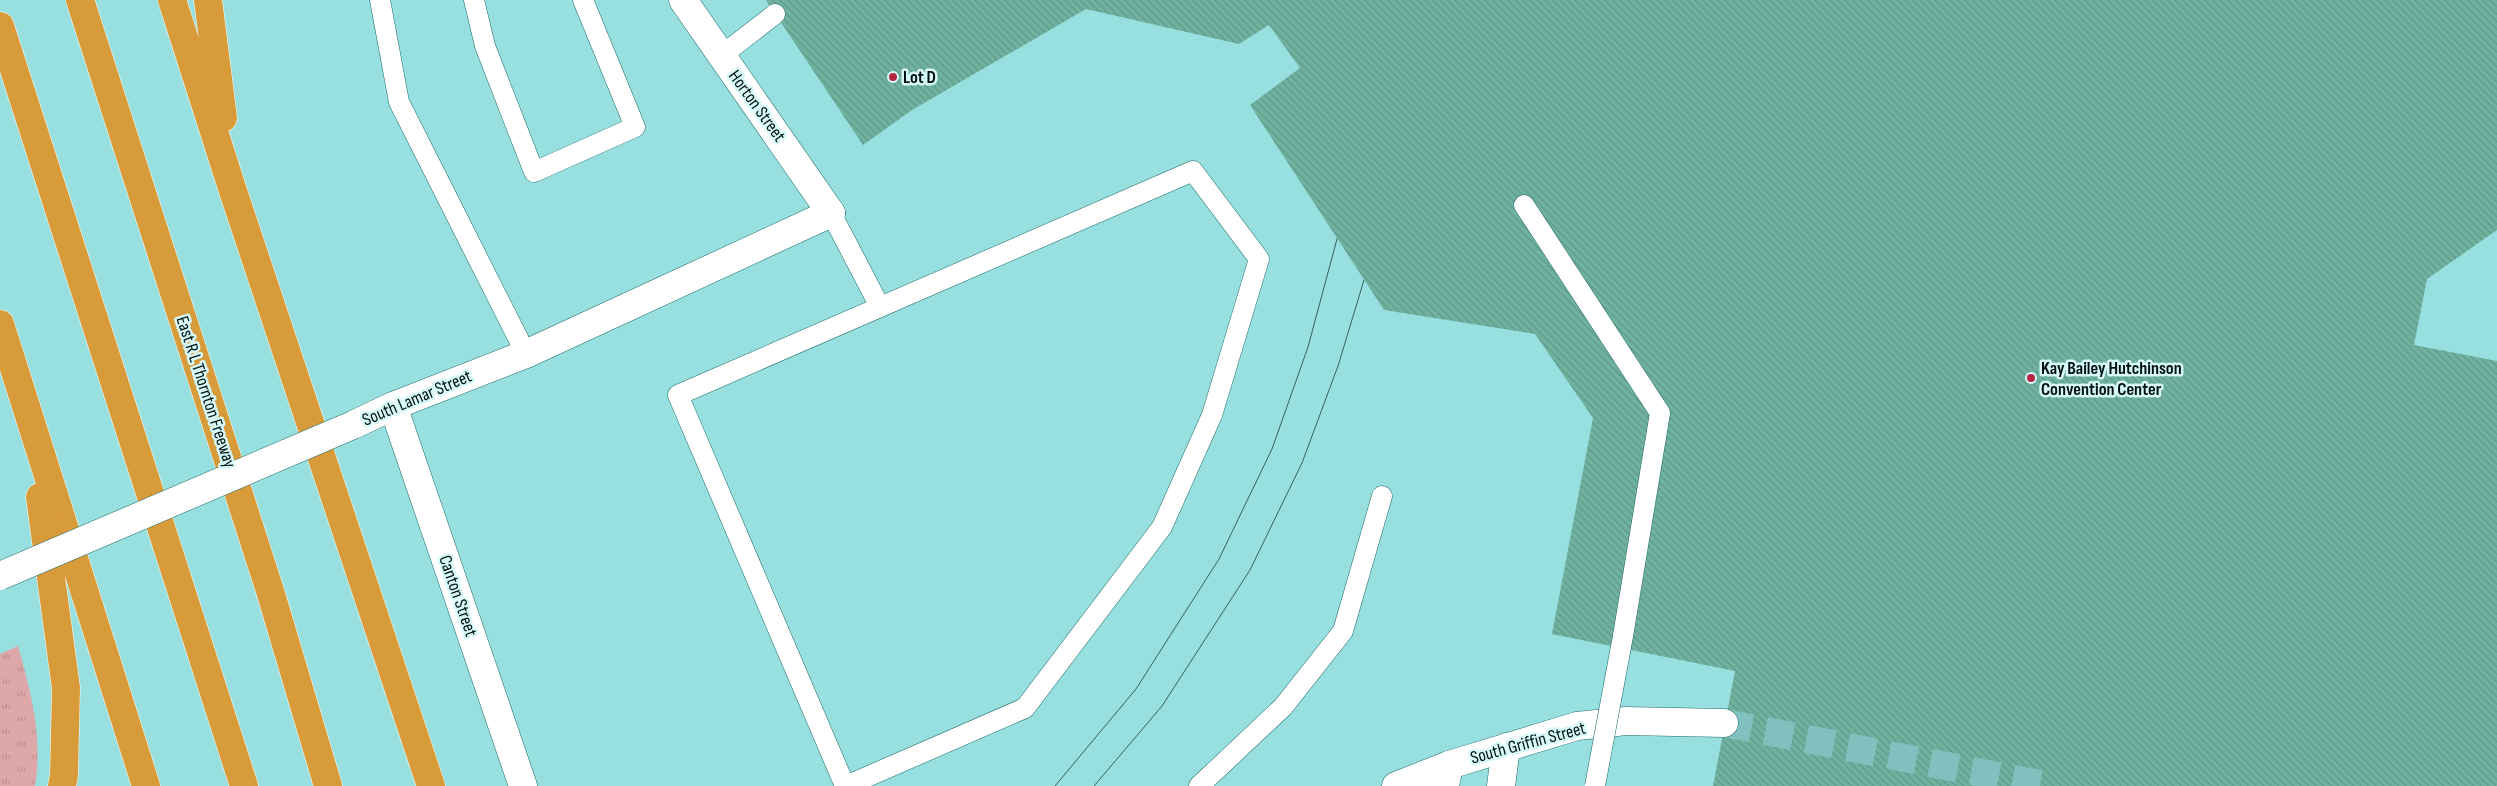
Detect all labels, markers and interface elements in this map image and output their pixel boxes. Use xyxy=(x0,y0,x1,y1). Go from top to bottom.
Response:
street label: Horton Street xyxy=(724,66,790,146)
place label: Lot D xyxy=(903,67,936,88)
marker: Lot D xyxy=(887,71,899,83)
street label: East R L Thornton Freeway xyxy=(172,314,240,470)
place label: Kay Bailey Hutchinson Convention Center xyxy=(2041,358,2182,400)
street label: South Lamar Street xyxy=(359,365,475,430)
marker: Kay Bailey Hutchinson Convention Center xyxy=(2025,372,2037,384)
street label: Canton Street xyxy=(434,553,482,640)
street label: South Griffin Street xyxy=(1468,717,1588,768)

